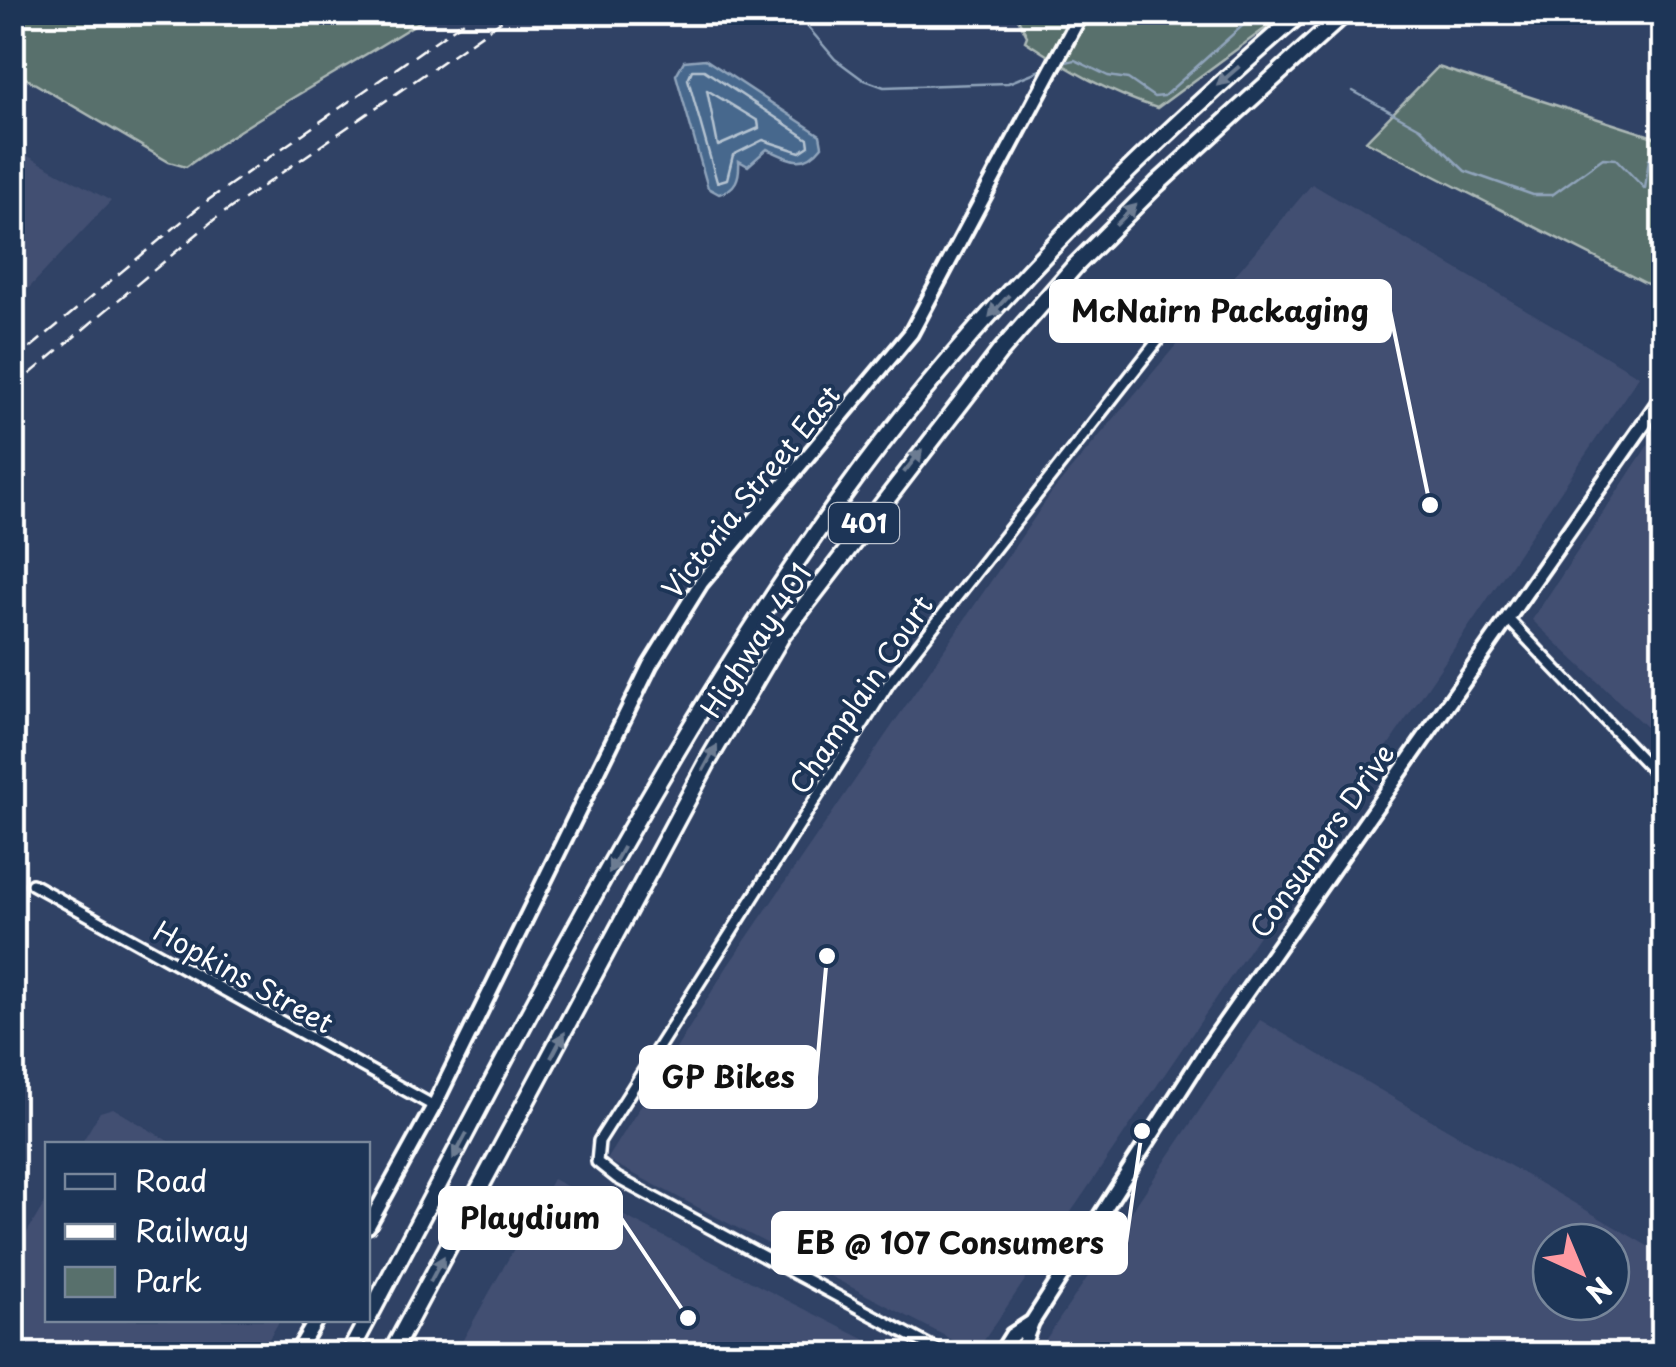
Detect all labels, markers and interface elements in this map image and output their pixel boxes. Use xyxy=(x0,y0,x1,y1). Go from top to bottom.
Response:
one-way arrow xyxy=(1216,65,1241,87)
one-way arrow xyxy=(1113,204,1137,228)
callout: McNairn Packaging xyxy=(1051,281,1390,341)
text: McNairn Packaging xyxy=(1071,287,1369,332)
one-way arrow xyxy=(988,293,1010,318)
street label: Victoria Street East xyxy=(650,375,850,607)
one-way arrow xyxy=(902,448,923,474)
road number: 401 xyxy=(829,503,899,543)
street label: Highway 401 xyxy=(689,554,821,726)
street label: Champlain Court xyxy=(777,586,943,802)
street label: Consumers Drive xyxy=(1238,734,1404,946)
one-way arrow xyxy=(702,743,719,772)
one-way arrow xyxy=(608,846,626,874)
street label: Hopkins Street xyxy=(146,909,342,1043)
one-way arrow xyxy=(549,1030,566,1059)
callout: GP Bikes xyxy=(641,1047,816,1107)
text: GP Bikes xyxy=(661,1053,795,1098)
one-way arrow xyxy=(452,1131,469,1160)
legend xyxy=(45,1142,370,1322)
text: Road xyxy=(135,1157,208,1202)
callout: Playdium xyxy=(440,1188,621,1248)
text: Playdium xyxy=(460,1194,600,1239)
text: Railway xyxy=(135,1207,249,1252)
callout: EB @ 107 Consumers xyxy=(773,1213,1126,1273)
text: EB @ 107 Consumers xyxy=(796,1219,1104,1264)
north arrow xyxy=(1531,1222,1631,1322)
one-way arrow xyxy=(429,1254,446,1283)
text: Park xyxy=(135,1257,202,1302)
text: N xyxy=(1576,1268,1622,1314)

